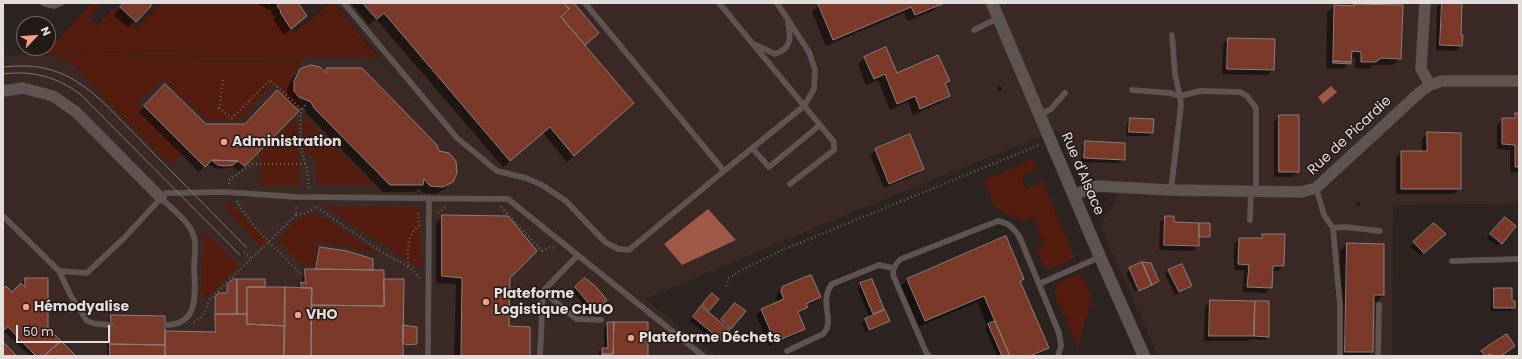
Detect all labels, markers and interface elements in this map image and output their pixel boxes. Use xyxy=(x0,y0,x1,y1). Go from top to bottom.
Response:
north arrow xyxy=(16,16,56,56)
text: N xyxy=(37,24,55,38)
street label: Rue de Picardie xyxy=(1305,93,1395,179)
street label: Rue d'Alsace xyxy=(1057,130,1107,218)
place label: Administration xyxy=(232,134,342,150)
marker: Administration xyxy=(219,137,229,147)
place label: Plateforme Logistique CHUO xyxy=(494,286,613,318)
marker: Plateforme Logistique CHUO xyxy=(481,297,491,307)
place label: Hémodyalise xyxy=(34,299,129,315)
marker: Hémodyalise xyxy=(21,302,31,312)
place label: VHO xyxy=(306,307,337,323)
marker: VHO xyxy=(293,310,303,320)
scale bar xyxy=(18,317,112,343)
text: 50 m xyxy=(23,323,54,340)
place label: Plateforme Déchets xyxy=(639,330,781,346)
marker: Plateforme Déchets xyxy=(626,333,636,343)

